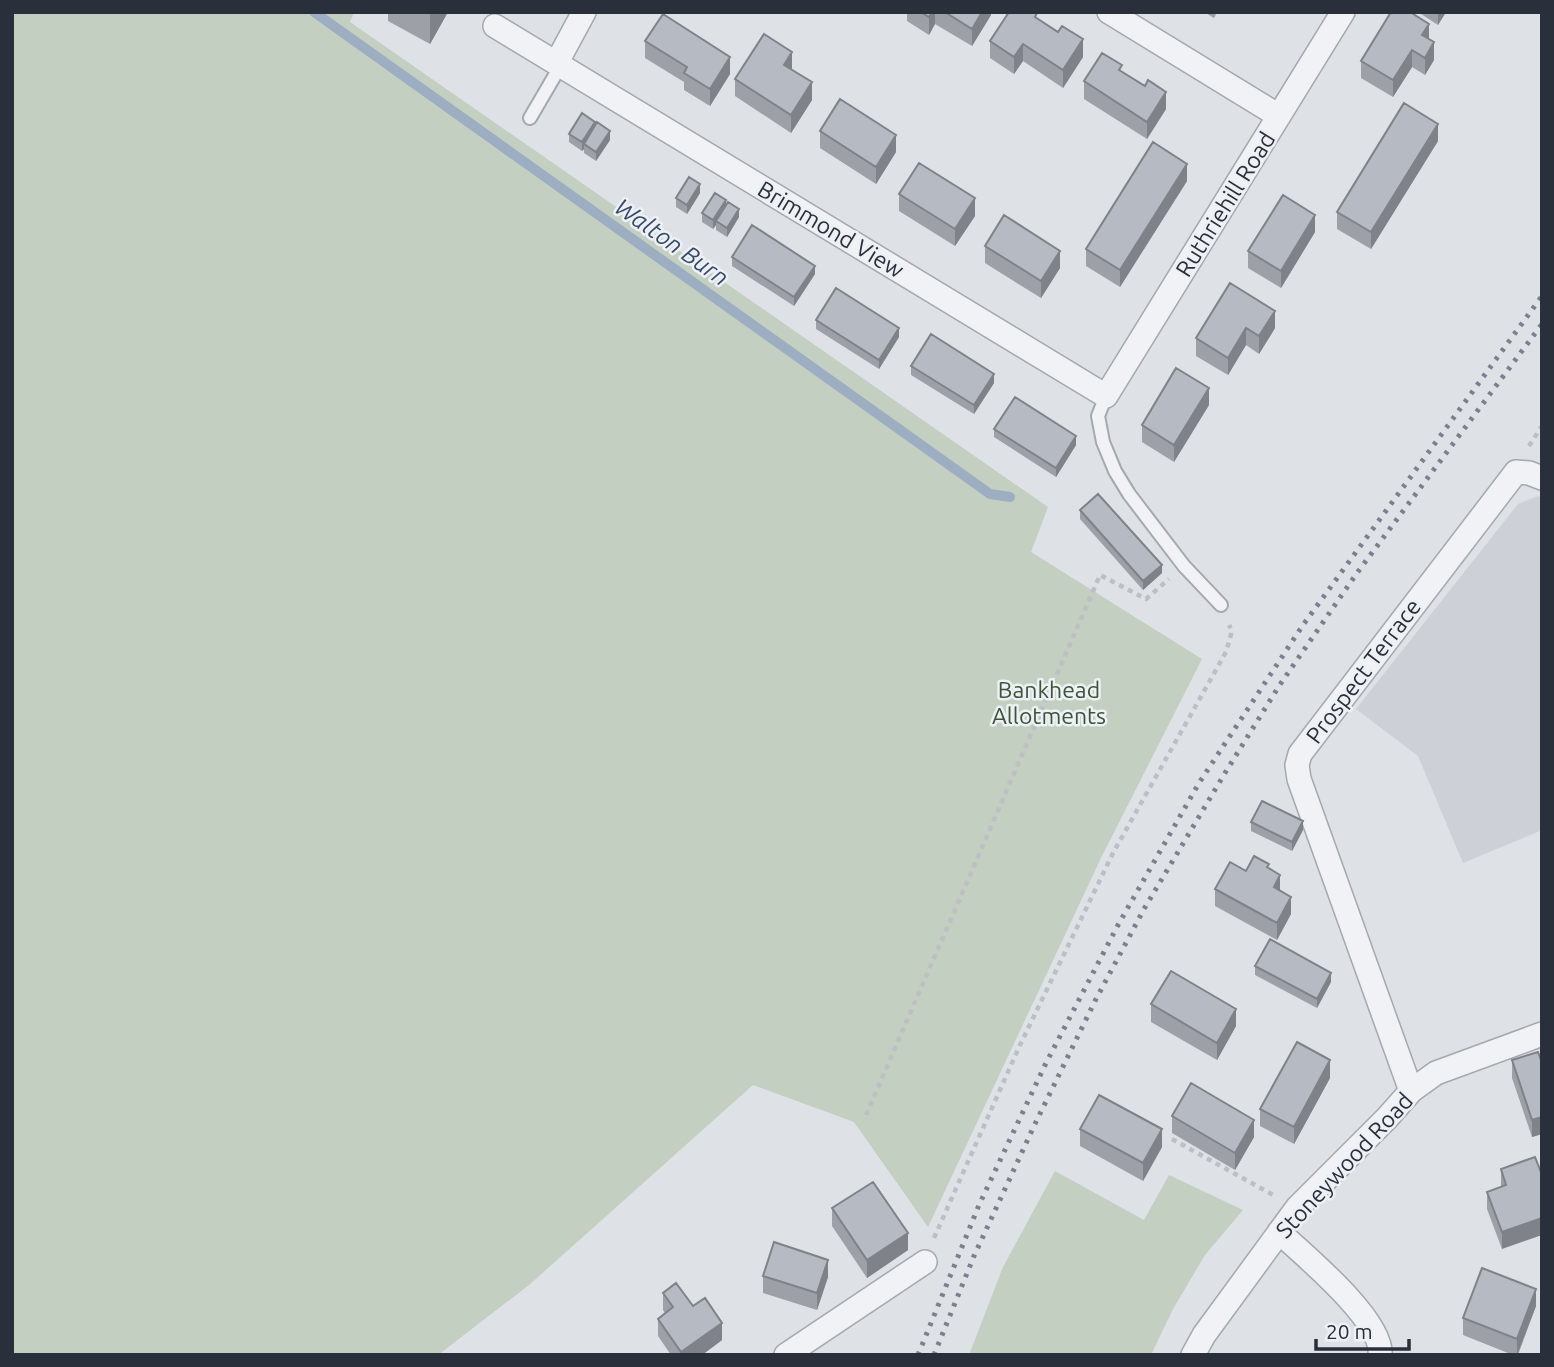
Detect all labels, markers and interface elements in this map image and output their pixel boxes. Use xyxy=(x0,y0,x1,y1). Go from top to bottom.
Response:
street label: Ruthriehill Road xyxy=(1170,127,1280,281)
street label: Brimmond View xyxy=(754,176,908,282)
water label: Walton Burn xyxy=(610,193,734,291)
street label: Prospect Terrace xyxy=(1301,594,1425,748)
park label: Bankhead Allotments xyxy=(992,677,1106,728)
street label: Stoneywood Road xyxy=(1271,1088,1417,1242)
scale bar xyxy=(1316,1308,1409,1352)
text: 20 m xyxy=(1326,1319,1373,1343)

